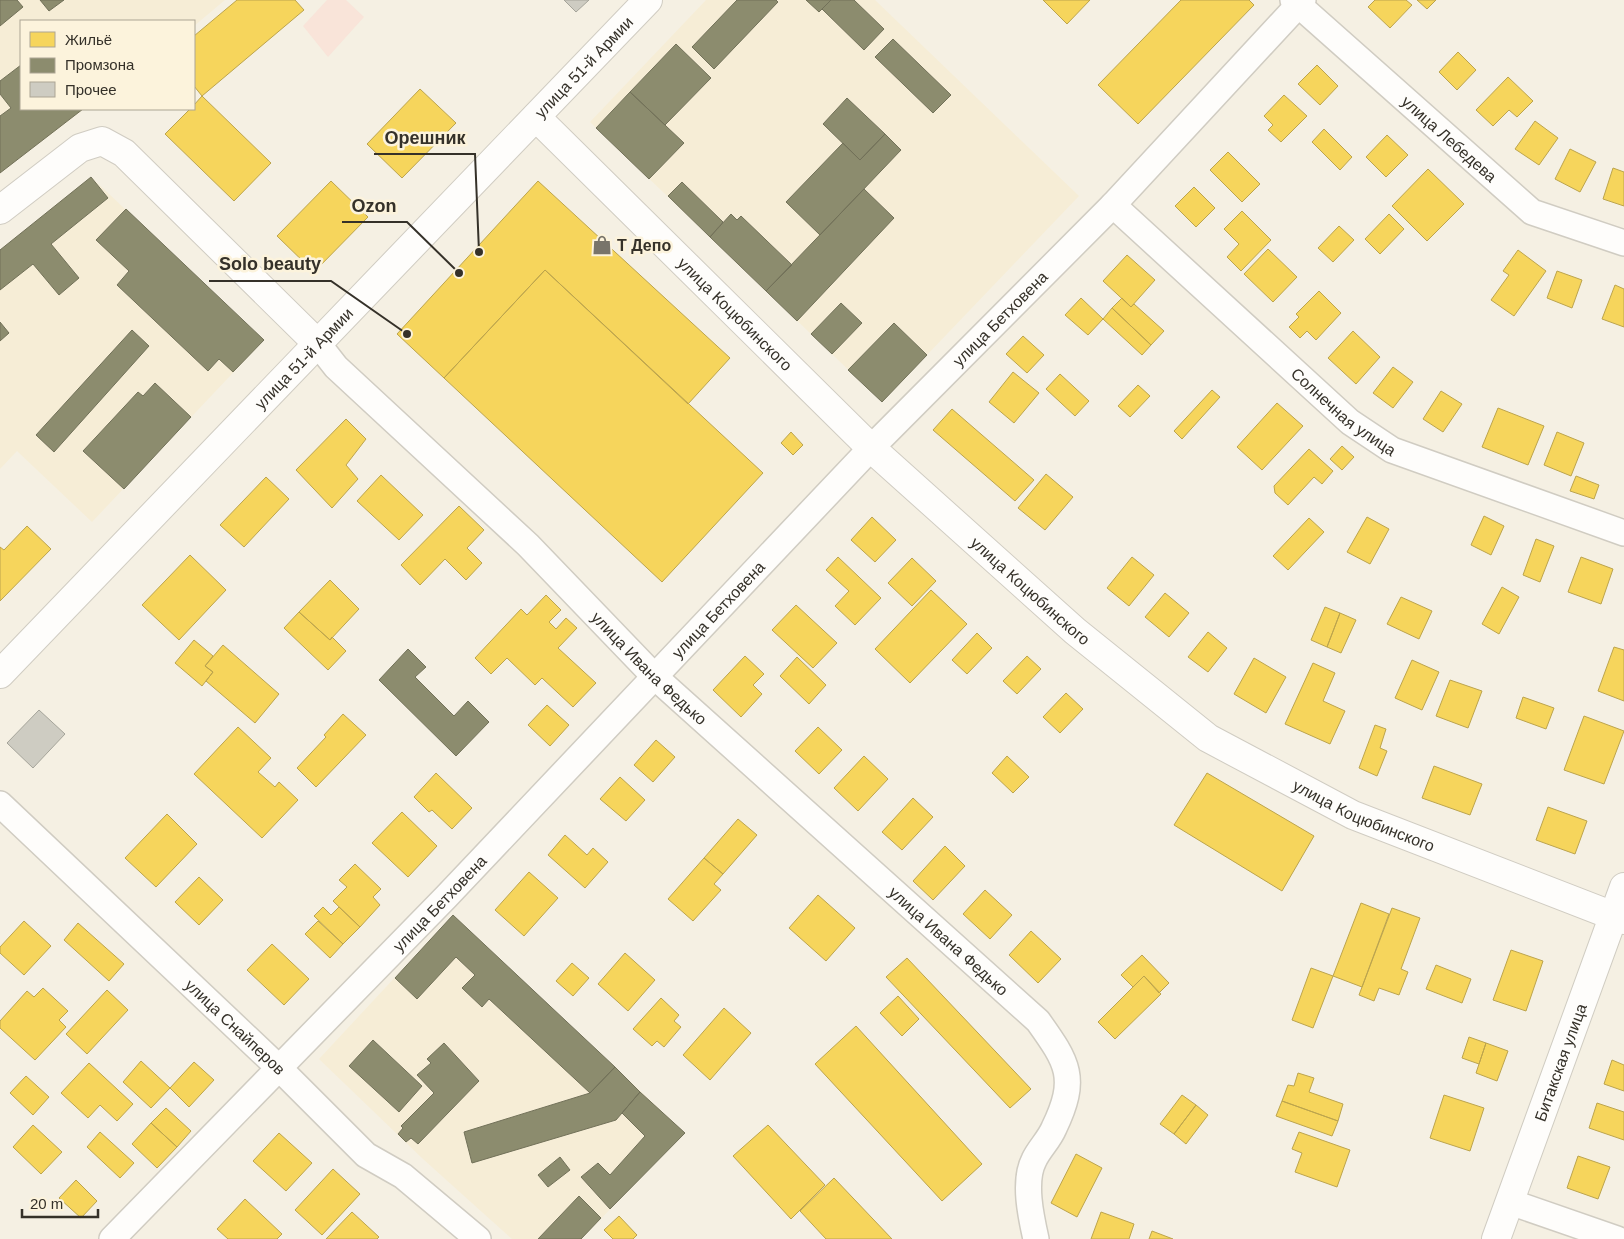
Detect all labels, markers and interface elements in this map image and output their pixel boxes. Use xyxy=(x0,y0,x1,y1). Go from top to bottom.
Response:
street label: улица 51-й Армии xyxy=(531,13,636,121)
legend xyxy=(20,20,195,110)
text: Жильё xyxy=(65,31,112,48)
text: Промзона xyxy=(65,56,135,73)
text: Прочее xyxy=(65,81,117,98)
street label: улица Лебедева xyxy=(1399,92,1500,185)
callout: Орешник xyxy=(374,121,475,154)
text: Орешник xyxy=(385,128,466,148)
callout: Ozon xyxy=(342,189,407,222)
text: Ozon xyxy=(352,196,397,216)
shop icon: Т Депо xyxy=(591,234,613,256)
place label: Т Депо xyxy=(617,237,671,254)
callout: Solo beauty xyxy=(209,248,331,281)
text: Solo beauty xyxy=(219,254,321,274)
street label: улица Коцюбинского xyxy=(675,254,796,374)
street label: улица Бетховена xyxy=(949,268,1051,369)
street label: улица 51-й Армии xyxy=(251,304,356,412)
street label: Солнечная улица xyxy=(1288,364,1399,459)
street label: улица Коцюбинского xyxy=(968,533,1093,648)
street label: улица Бетховена xyxy=(669,558,768,661)
street label: улица Ивана Федько xyxy=(588,608,710,728)
street label: улица Коцюбинского xyxy=(1290,776,1437,854)
street label: улица Бетховена xyxy=(389,852,489,955)
street label: улица Ивана Федько xyxy=(886,883,1012,999)
street label: улица Снайперов xyxy=(182,976,289,1078)
street label: Битакская улица xyxy=(1531,1001,1589,1124)
scale bar xyxy=(22,1186,99,1218)
text: 20 m xyxy=(30,1195,63,1212)

